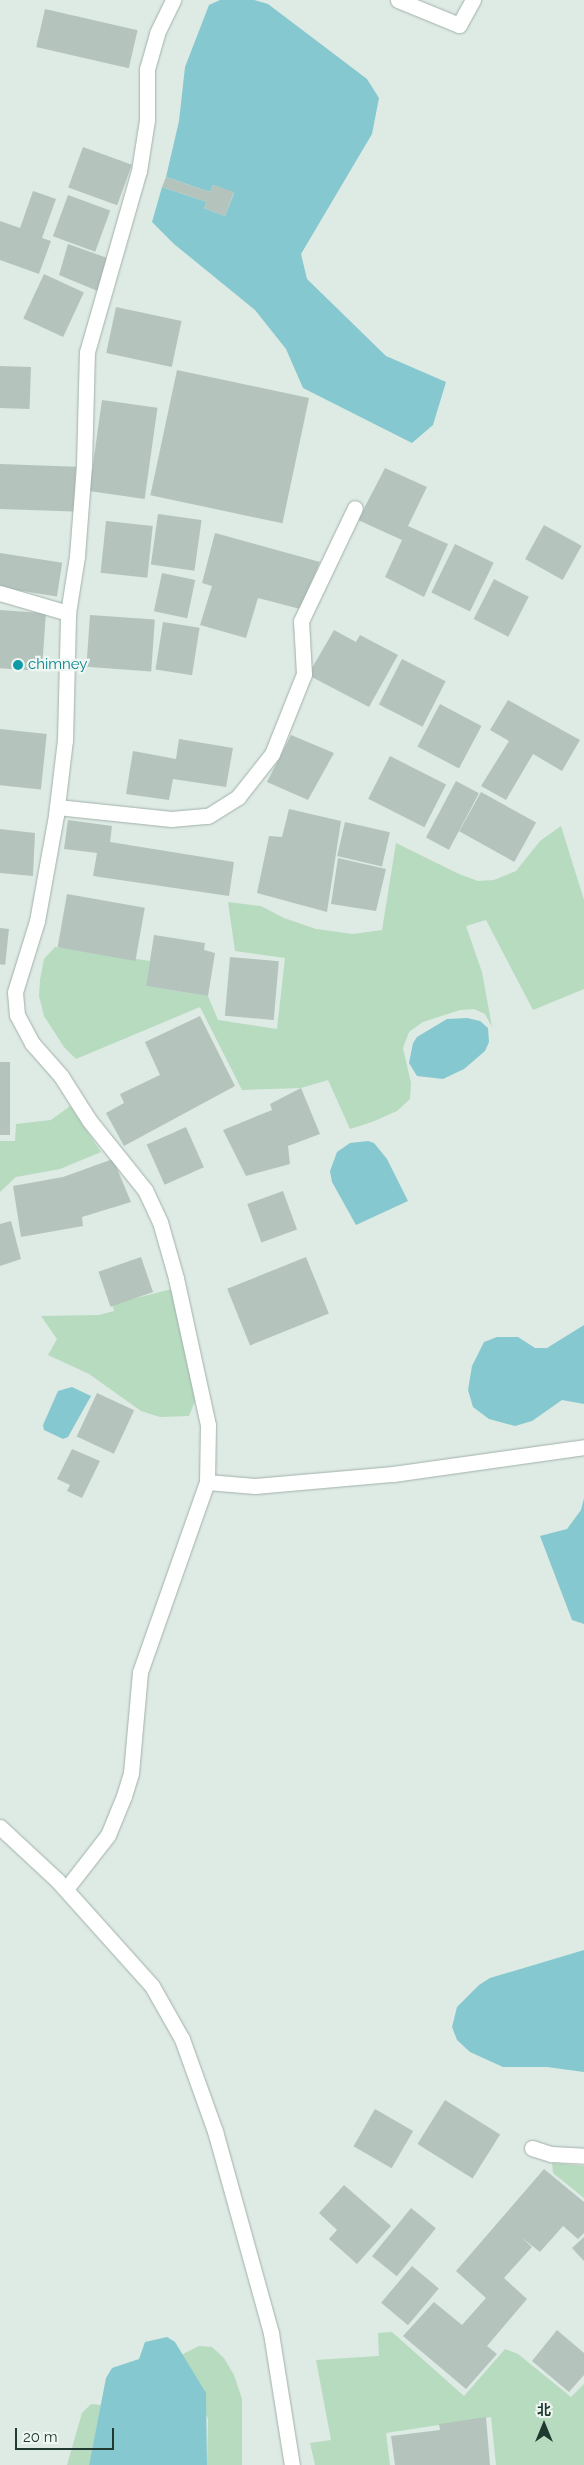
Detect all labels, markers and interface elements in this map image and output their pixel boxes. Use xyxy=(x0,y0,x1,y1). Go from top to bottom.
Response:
place label: chimney xyxy=(28,656,87,674)
marker: chimney xyxy=(12,659,24,671)
north arrow xyxy=(519,2400,569,2450)
text: 北 xyxy=(537,2402,551,2418)
scale bar xyxy=(18,2418,116,2450)
text: 20 m xyxy=(23,2428,58,2446)

